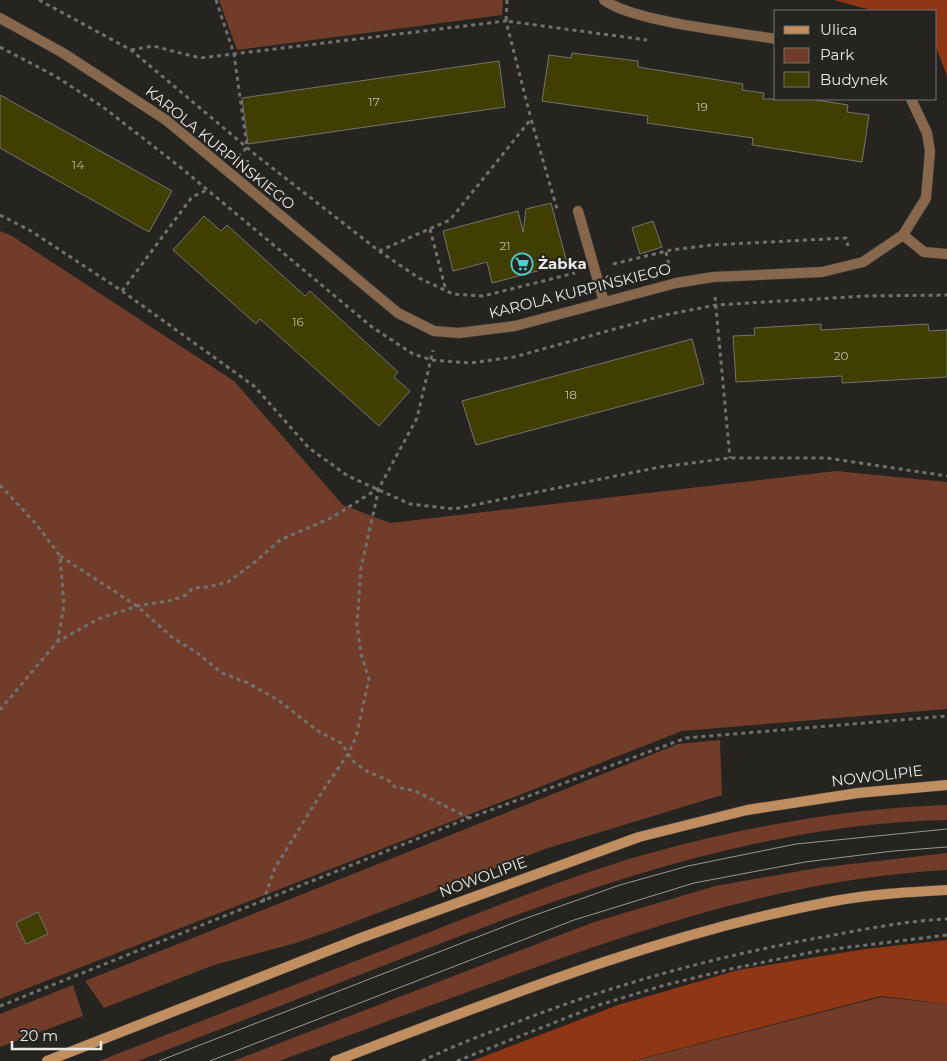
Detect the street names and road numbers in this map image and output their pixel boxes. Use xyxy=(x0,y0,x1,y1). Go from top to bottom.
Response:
street label: KAROLA KURPIŃSKIEGO xyxy=(142,81,299,214)
street label: KAROLA KURPIŃSKIEGO xyxy=(487,259,673,322)
street label: NOWOLIPIE xyxy=(830,760,924,791)
street label: NOWOLIPIE xyxy=(436,852,529,901)

